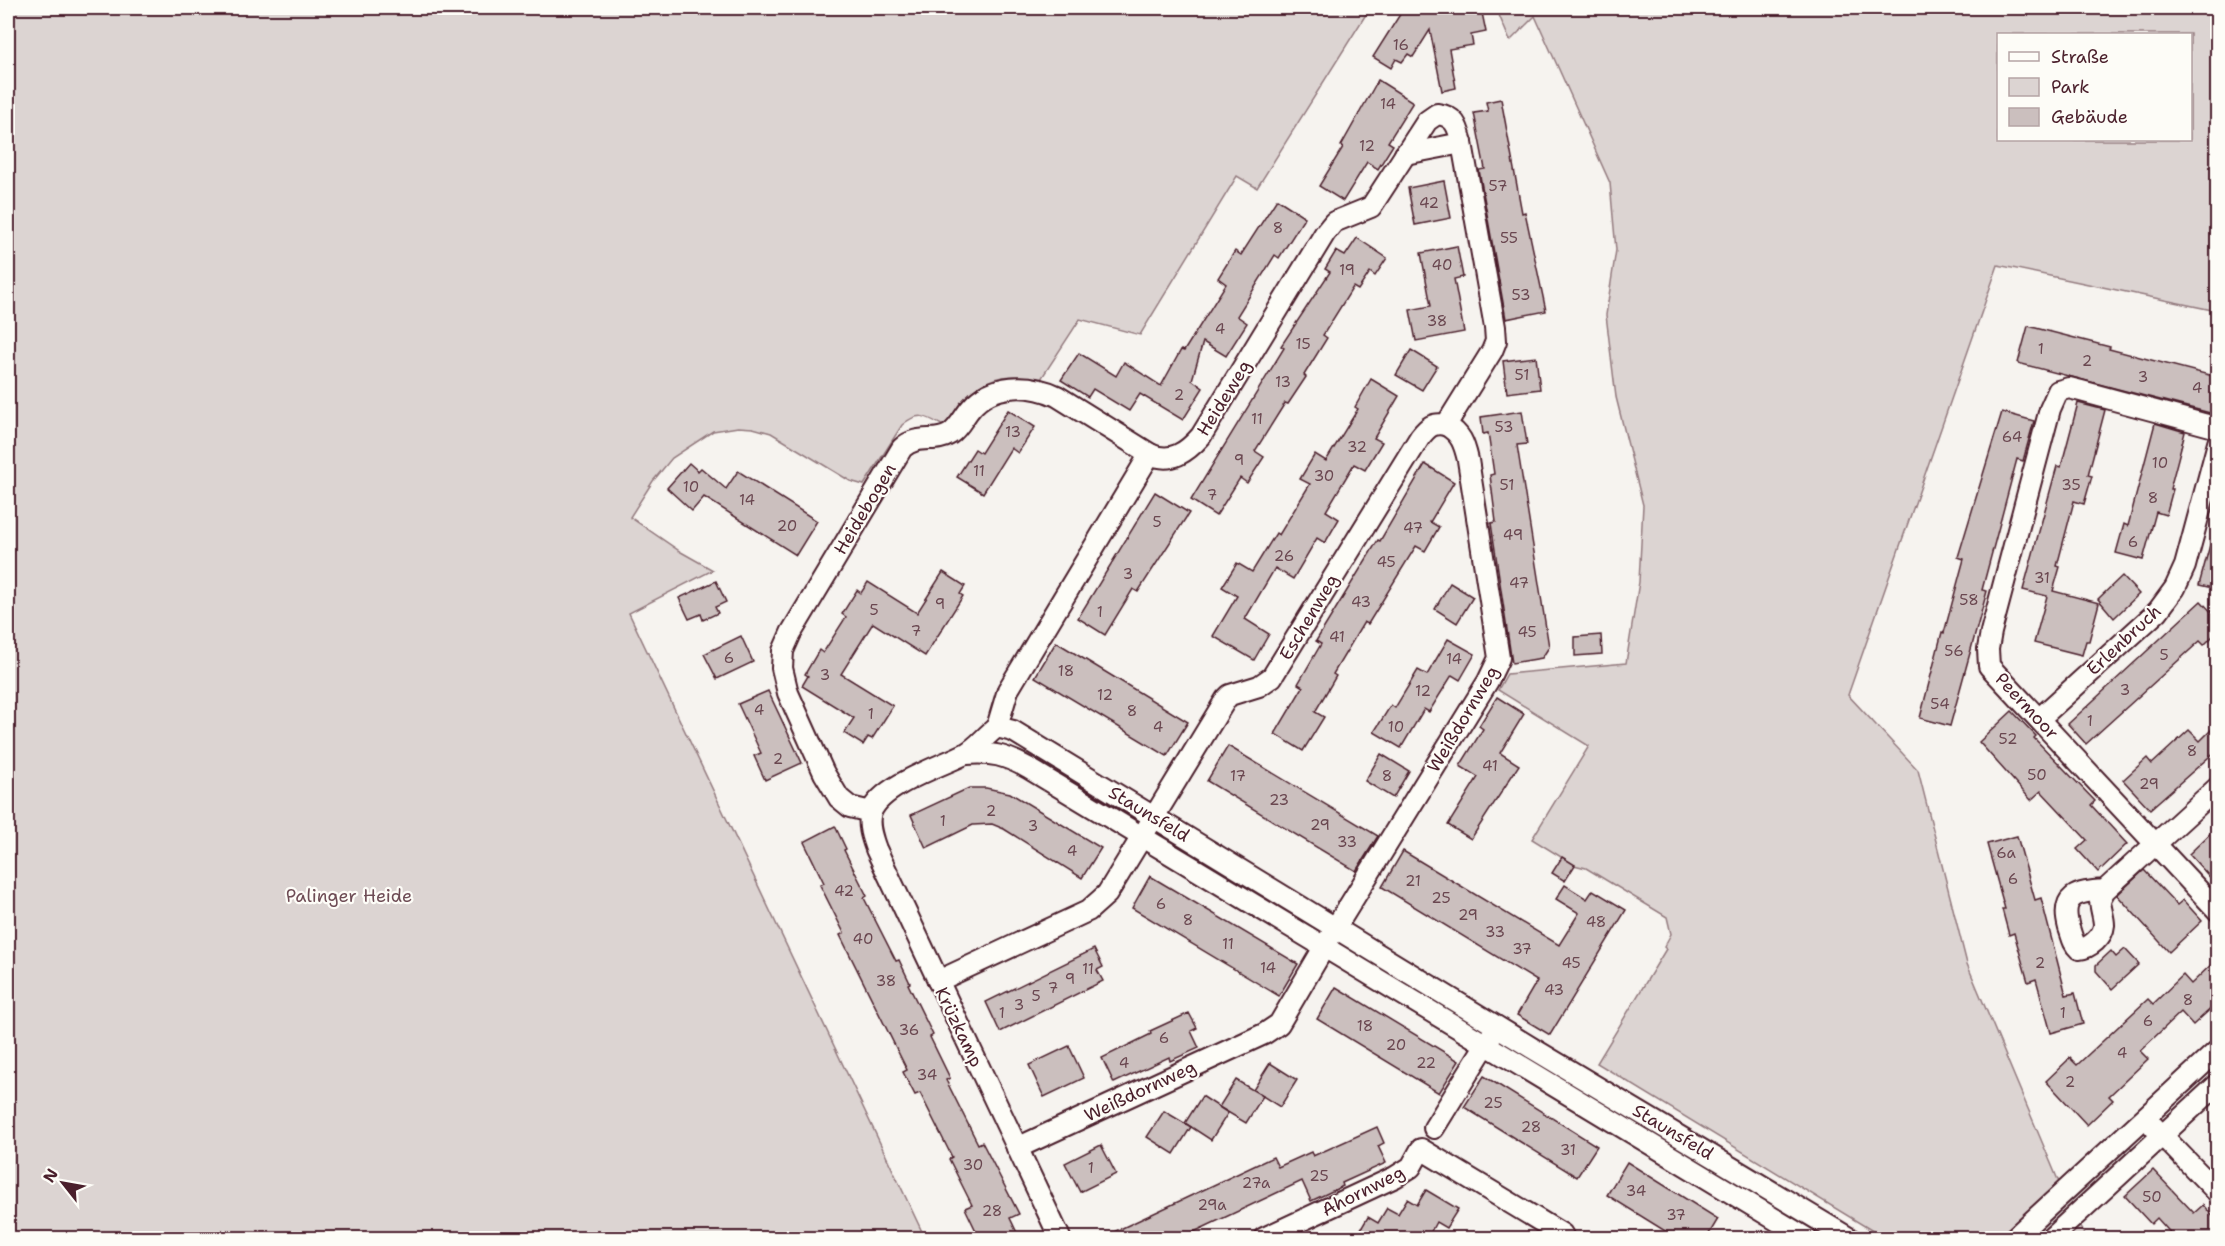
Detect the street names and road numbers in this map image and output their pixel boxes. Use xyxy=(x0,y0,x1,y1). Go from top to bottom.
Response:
street label: Heideweg xyxy=(1191,355,1257,441)
street label: Heidebogen xyxy=(828,459,902,559)
street label: Eschenweg xyxy=(1274,569,1344,665)
street label: Erlenbruch xyxy=(2082,599,2166,681)
street label: Weißdornweg xyxy=(1422,661,1504,777)
street label: Peermoor xyxy=(1990,667,2064,745)
street label: Staunsfeld xyxy=(1104,780,1194,848)
street label: Krüzkamp xyxy=(929,983,989,1071)
street label: Weißdornweg xyxy=(1080,1055,1200,1127)
street label: Staunsfeld xyxy=(1628,1098,1718,1166)
street label: Ahornweg xyxy=(1318,1160,1408,1222)

